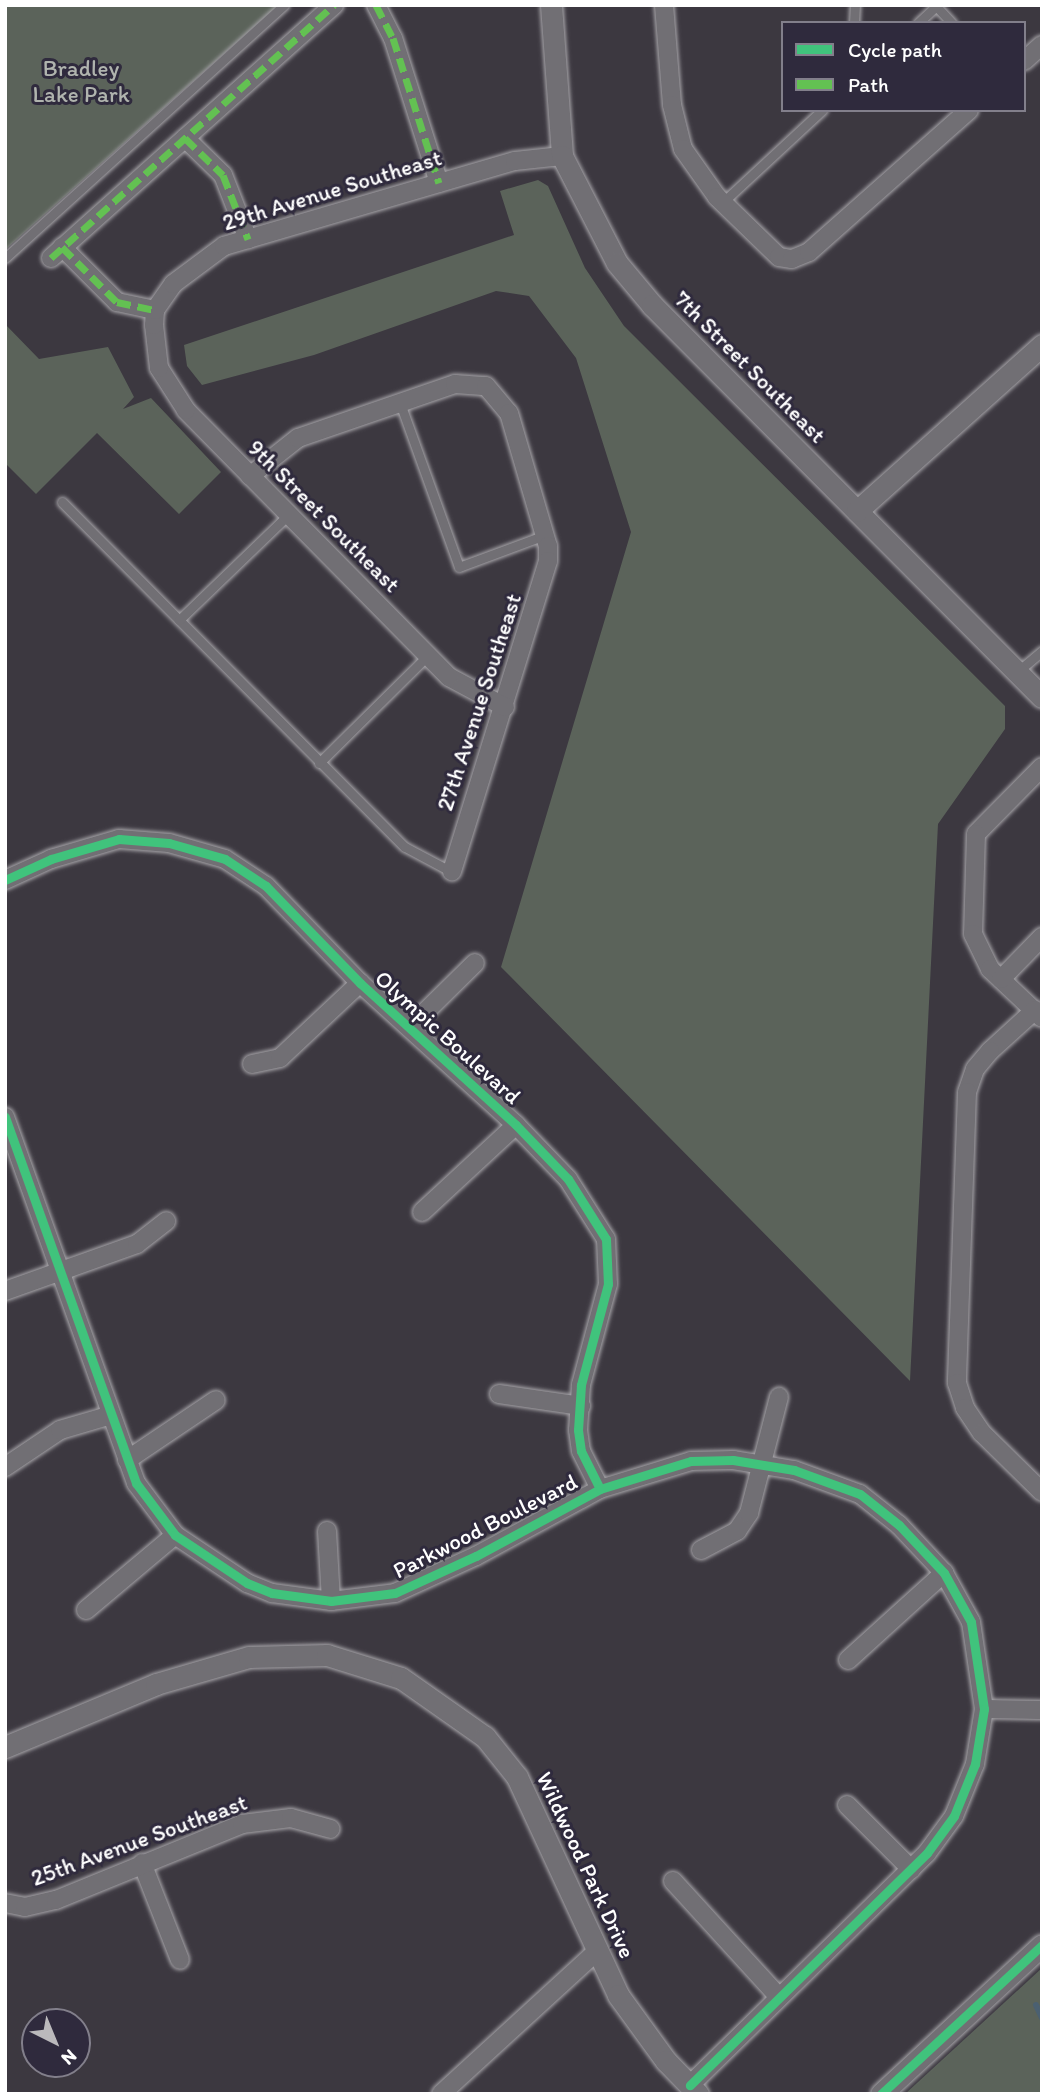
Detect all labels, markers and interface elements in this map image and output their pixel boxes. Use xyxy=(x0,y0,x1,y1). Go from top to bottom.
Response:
legend xyxy=(781,21,1026,112)
text: Cycle path xyxy=(848,37,942,62)
park label: Bradley Lake Park xyxy=(33,54,129,108)
text: Path xyxy=(848,72,889,97)
street label: 29th Avenue Southeast xyxy=(220,144,444,236)
street label: 7th Street Southeast xyxy=(669,286,831,448)
street label: 9th Street Southeast xyxy=(242,434,406,598)
street label: 27th Avenue Southeast xyxy=(431,590,527,814)
street label: Olympic Boulevard xyxy=(369,964,527,1110)
street label: Parkwood Boulevard xyxy=(388,1468,582,1584)
street label: Wildwood Park Drive xyxy=(530,1767,642,1963)
street label: 25th Avenue Southeast xyxy=(28,1788,250,1892)
north arrow xyxy=(21,2008,91,2078)
text: N xyxy=(57,2044,82,2070)

